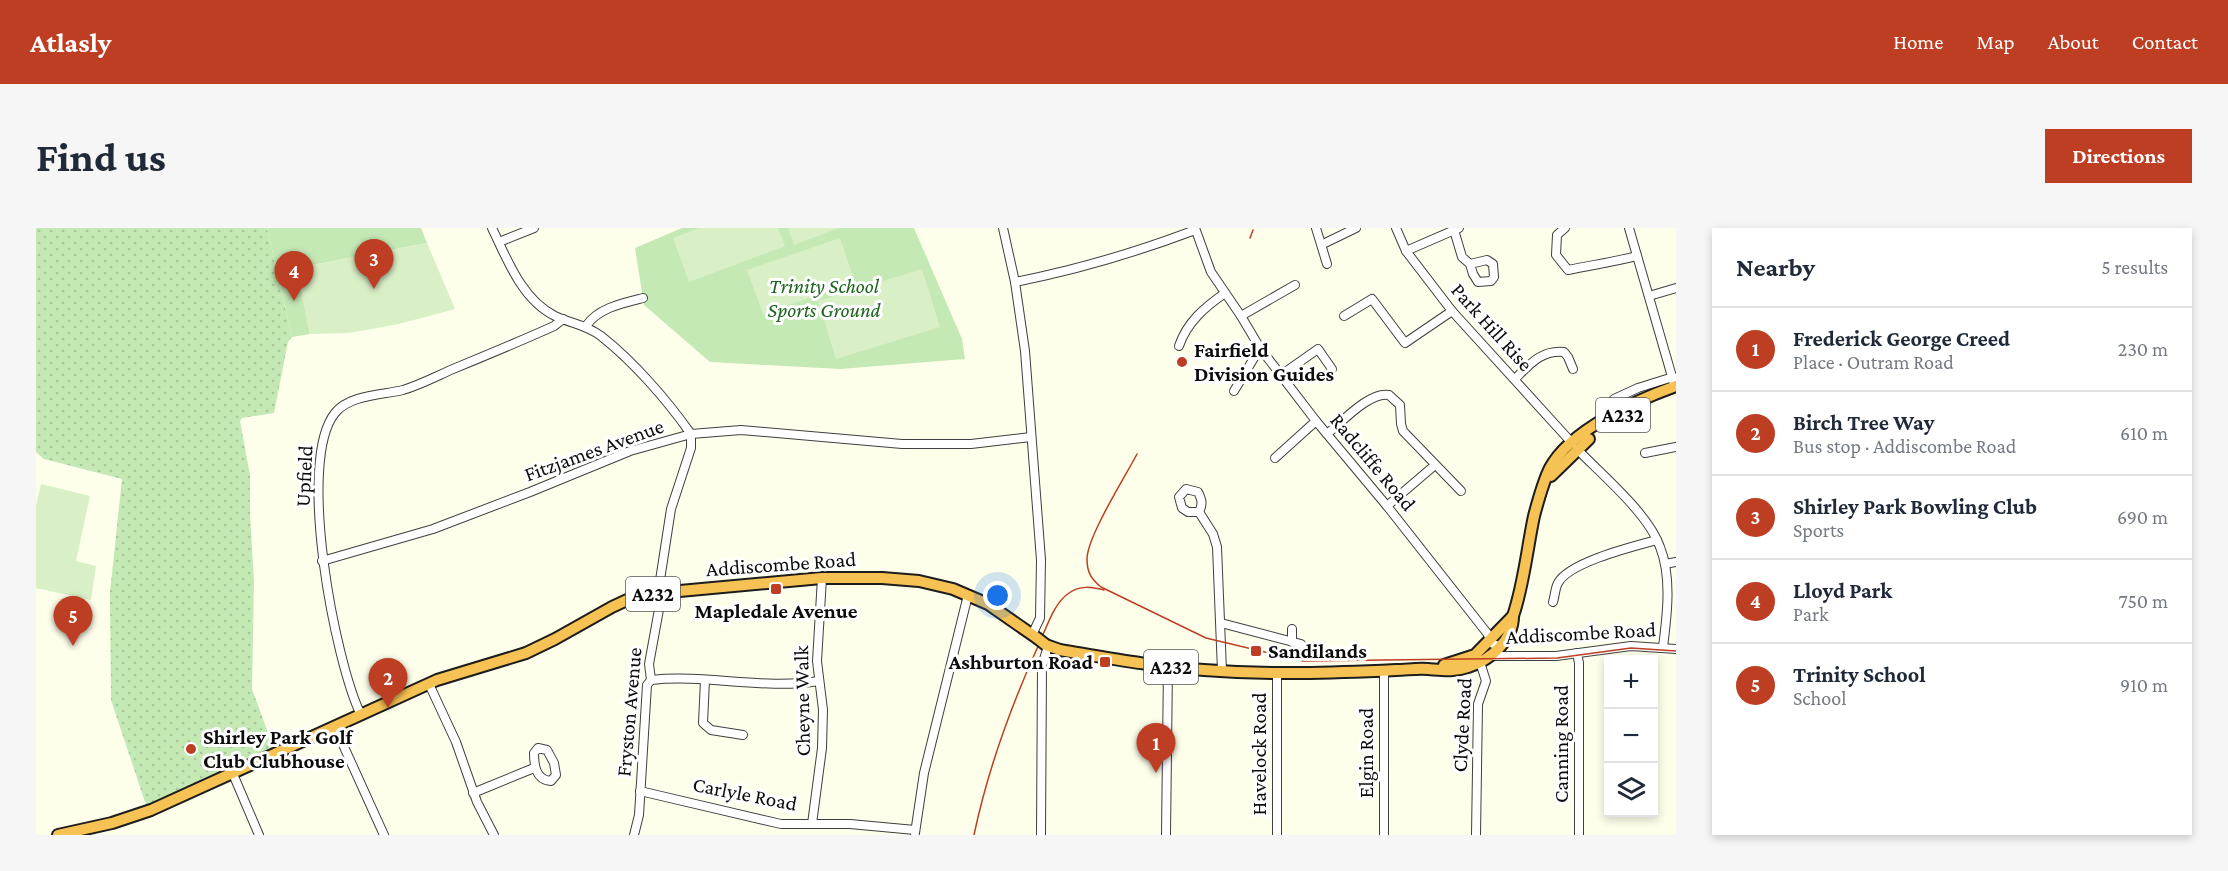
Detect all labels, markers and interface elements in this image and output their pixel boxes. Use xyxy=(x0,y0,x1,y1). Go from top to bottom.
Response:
text: Atlasly xyxy=(30,27,111,58)
text: Home xyxy=(1893,30,1943,54)
text: Map xyxy=(1976,30,2015,54)
text: About xyxy=(2048,30,2099,54)
text: Contact xyxy=(2132,30,2198,54)
button: Directions xyxy=(2045,129,2192,183)
text: Find us xyxy=(36,133,166,180)
pin: 3 xyxy=(354,239,394,289)
pin: 4 xyxy=(274,251,314,301)
text: Nearby xyxy=(1736,253,1815,282)
text: 5 results xyxy=(2101,256,2168,278)
park label: Trinity School Sports Ground xyxy=(768,274,882,322)
street label: Park Hill Rise xyxy=(1446,278,1538,376)
text: Frederick George Creed xyxy=(1793,326,2010,351)
place label: Fairfield Division Guides xyxy=(1194,338,1334,386)
text: 1 xyxy=(1752,338,1759,360)
text: 230 m xyxy=(2118,338,2168,360)
text: Place · Outram Road xyxy=(1793,351,1954,373)
marker: Fairfield Division Guides xyxy=(1175,355,1189,369)
road number: A232 xyxy=(1596,398,1650,432)
street label: Radcliffe Road xyxy=(1325,408,1421,516)
text: Birch Tree Way xyxy=(1793,410,1934,435)
street label: Fitzjames Avenue xyxy=(521,414,667,486)
text: 2 xyxy=(1750,422,1761,444)
text: 610 m xyxy=(2120,422,2168,444)
text: Bus stop · Addiscombe Road xyxy=(1793,435,2016,457)
street label: Upfield xyxy=(290,445,318,507)
text: Shirley Park Bowling Club xyxy=(1793,494,2037,519)
text: 3 xyxy=(1751,506,1760,528)
text: 690 m xyxy=(2117,506,2168,528)
text: Sports xyxy=(1793,519,1844,541)
street label: Addiscombe Road xyxy=(705,547,857,581)
road number: A232 xyxy=(626,577,680,611)
text: Lloyd Park xyxy=(1793,578,1892,603)
your location xyxy=(983,581,1012,610)
marker: Mapledale Avenue xyxy=(769,582,783,596)
text: 4 xyxy=(1750,590,1761,612)
text: 750 m xyxy=(2118,590,2168,612)
pin: 5 xyxy=(54,596,93,646)
place label: Mapledale Avenue xyxy=(695,599,858,623)
text: Park xyxy=(1793,603,1829,625)
street label: Addiscombe Road xyxy=(1505,617,1657,649)
place label: Sandilands xyxy=(1268,639,1367,663)
marker: Sandilands xyxy=(1249,644,1263,658)
street label: Cheyne Walk xyxy=(789,645,815,757)
street label: Fryston Avenue xyxy=(611,646,647,778)
place label: Ashburton Road xyxy=(948,650,1094,674)
road number: A232 xyxy=(1144,650,1198,684)
marker: Ashburton Road xyxy=(1098,655,1112,669)
map controls xyxy=(1604,655,1658,817)
button: + xyxy=(1604,655,1658,709)
pin: 2 xyxy=(368,658,408,708)
text: Trinity School xyxy=(1793,662,1926,687)
text: 5 xyxy=(1751,674,1760,696)
text: 910 m xyxy=(2120,674,2168,696)
street label: Clyde Road xyxy=(1448,677,1476,773)
street label: Canning Road xyxy=(1549,685,1573,803)
text: School xyxy=(1793,687,1846,709)
street label: Havelock Road xyxy=(1247,692,1271,816)
street label: Elgin Road xyxy=(1354,708,1378,798)
button: − xyxy=(1604,709,1658,763)
pin: 1 xyxy=(1136,724,1176,773)
place label: Shirley Park Golf Club Clubhouse xyxy=(203,725,354,773)
marker: Shirley Park Golf Club Clubhouse xyxy=(184,742,198,756)
button: layers xyxy=(1604,763,1658,817)
street label: Carlyle Road xyxy=(691,772,799,816)

